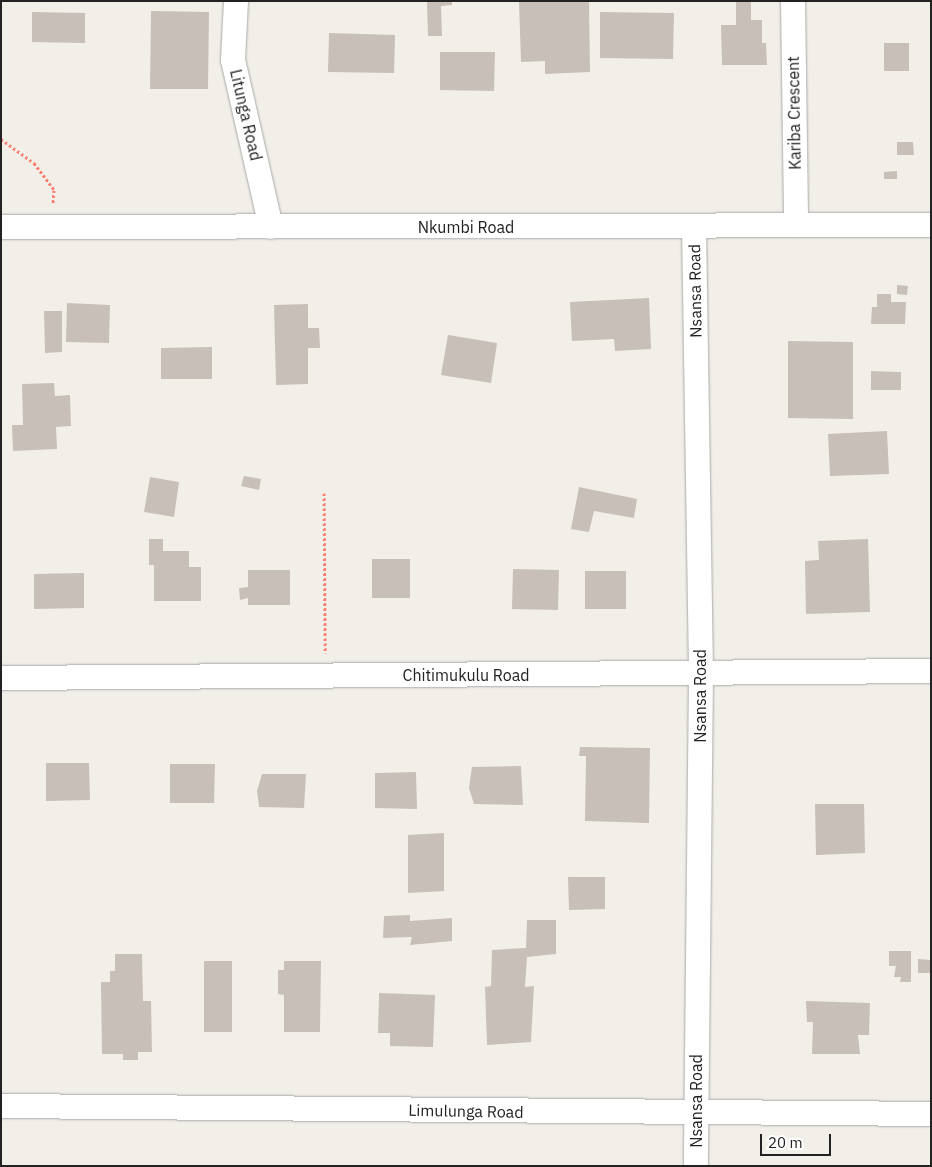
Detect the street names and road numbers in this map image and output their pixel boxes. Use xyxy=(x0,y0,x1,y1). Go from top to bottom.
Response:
street label: Kariba Crescent xyxy=(783,56,805,170)
street label: Litunga Road xyxy=(226,67,266,163)
street label: Nkumbi Road xyxy=(418,217,514,237)
street label: Nsansa Road xyxy=(685,244,705,338)
street label: Nsansa Road xyxy=(690,649,710,743)
street label: Chitimukulu Road xyxy=(402,665,530,685)
street label: Nsansa Road xyxy=(686,1054,706,1148)
street label: Limulunga Road xyxy=(408,1100,524,1122)

